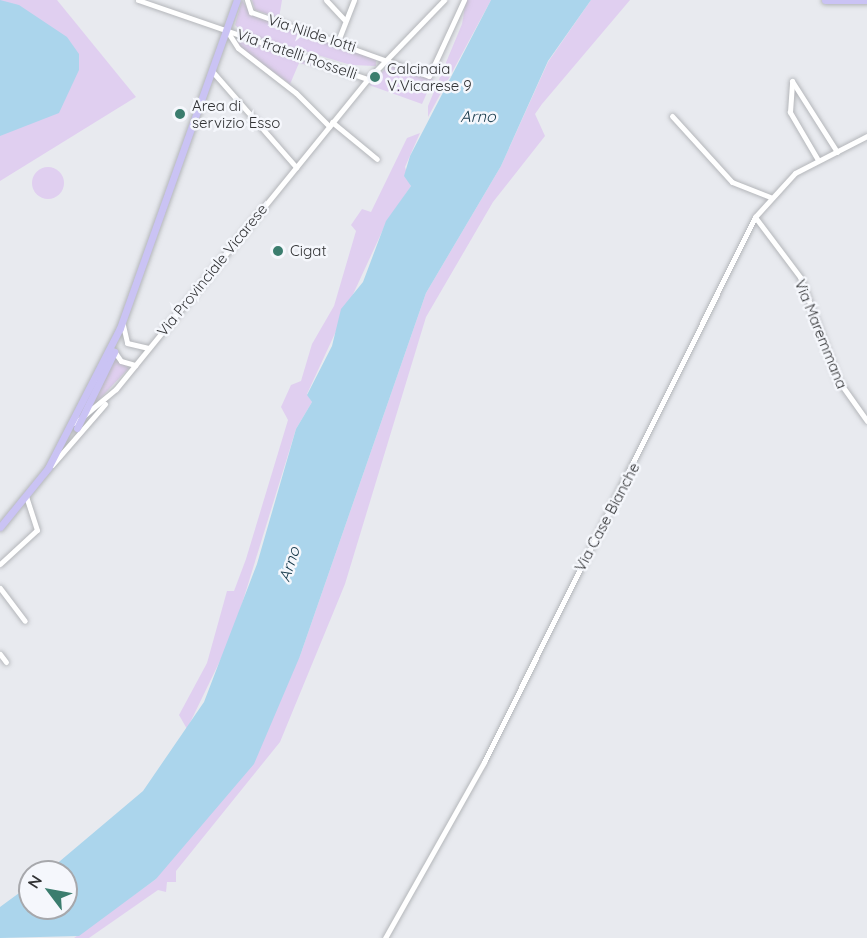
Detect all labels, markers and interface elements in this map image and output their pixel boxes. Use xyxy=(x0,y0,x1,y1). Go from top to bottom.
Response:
street label: Via Nilde Iotti xyxy=(266,10,358,56)
street label: Via fratelli Rosselli xyxy=(235,25,359,83)
place label: Calcinaia V.Vicarese 9 xyxy=(387,59,472,94)
marker: Calcinaia V.Vicarese 9 xyxy=(368,70,382,84)
place label: Area di servizio Esso xyxy=(192,96,280,131)
water label: Arno xyxy=(460,106,496,126)
marker: Area di servizio Esso xyxy=(173,107,187,121)
street label: Via Provinciale Vicarese xyxy=(153,200,271,340)
place label: Cigat xyxy=(290,242,326,260)
marker: Cigat xyxy=(271,244,285,258)
street label: Via Maremmana xyxy=(791,277,851,391)
street label: Via Case Bianche xyxy=(571,460,643,574)
water label: Arno xyxy=(274,544,304,584)
north arrow xyxy=(18,860,78,920)
text: N xyxy=(23,871,46,892)

